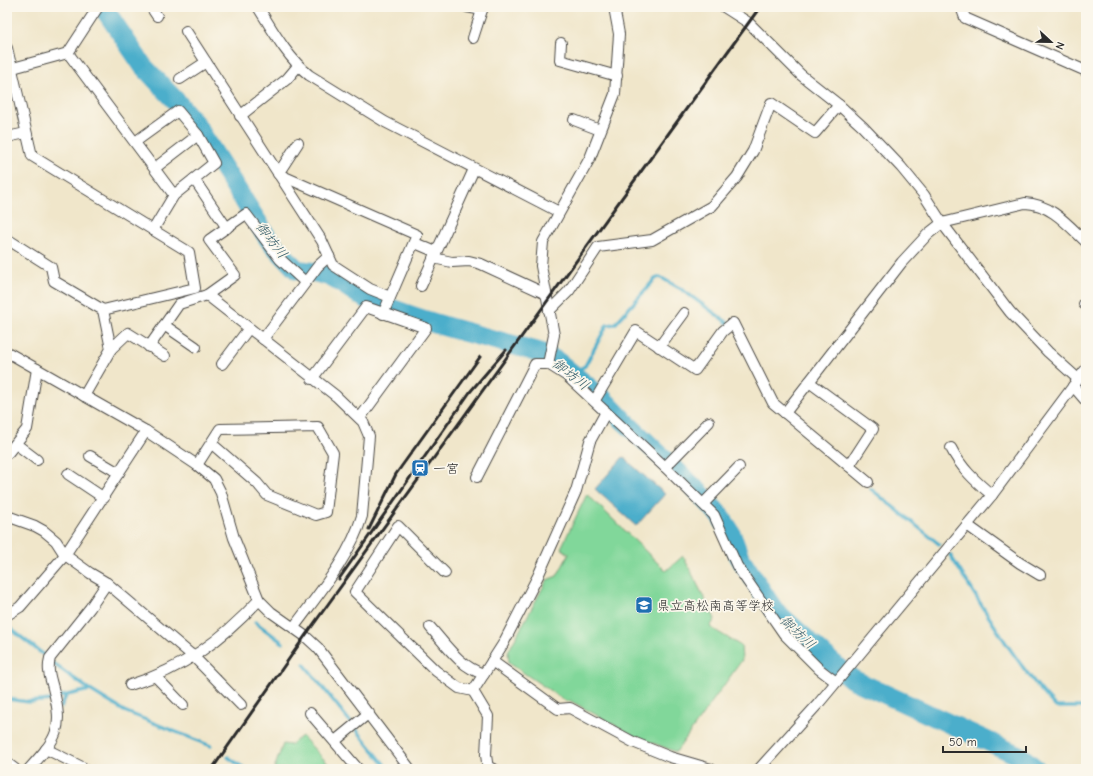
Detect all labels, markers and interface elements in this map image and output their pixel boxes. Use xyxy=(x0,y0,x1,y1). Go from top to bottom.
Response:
north arrow xyxy=(1031,22,1071,62)
text: N xyxy=(1052,40,1067,51)
water label: 御坊川 xyxy=(252,219,291,262)
water label: 御坊川 xyxy=(549,355,592,394)
station icon: 一宮 xyxy=(410,458,430,478)
place label: 一宮 xyxy=(433,461,459,476)
school or university icon: 県立高松南高等学校 xyxy=(634,595,654,615)
place label: 県立高松南高等学校 xyxy=(657,598,774,613)
water label: 御坊川 xyxy=(777,612,819,653)
scale bar xyxy=(943,728,1026,754)
text: 50 m xyxy=(949,735,977,749)

